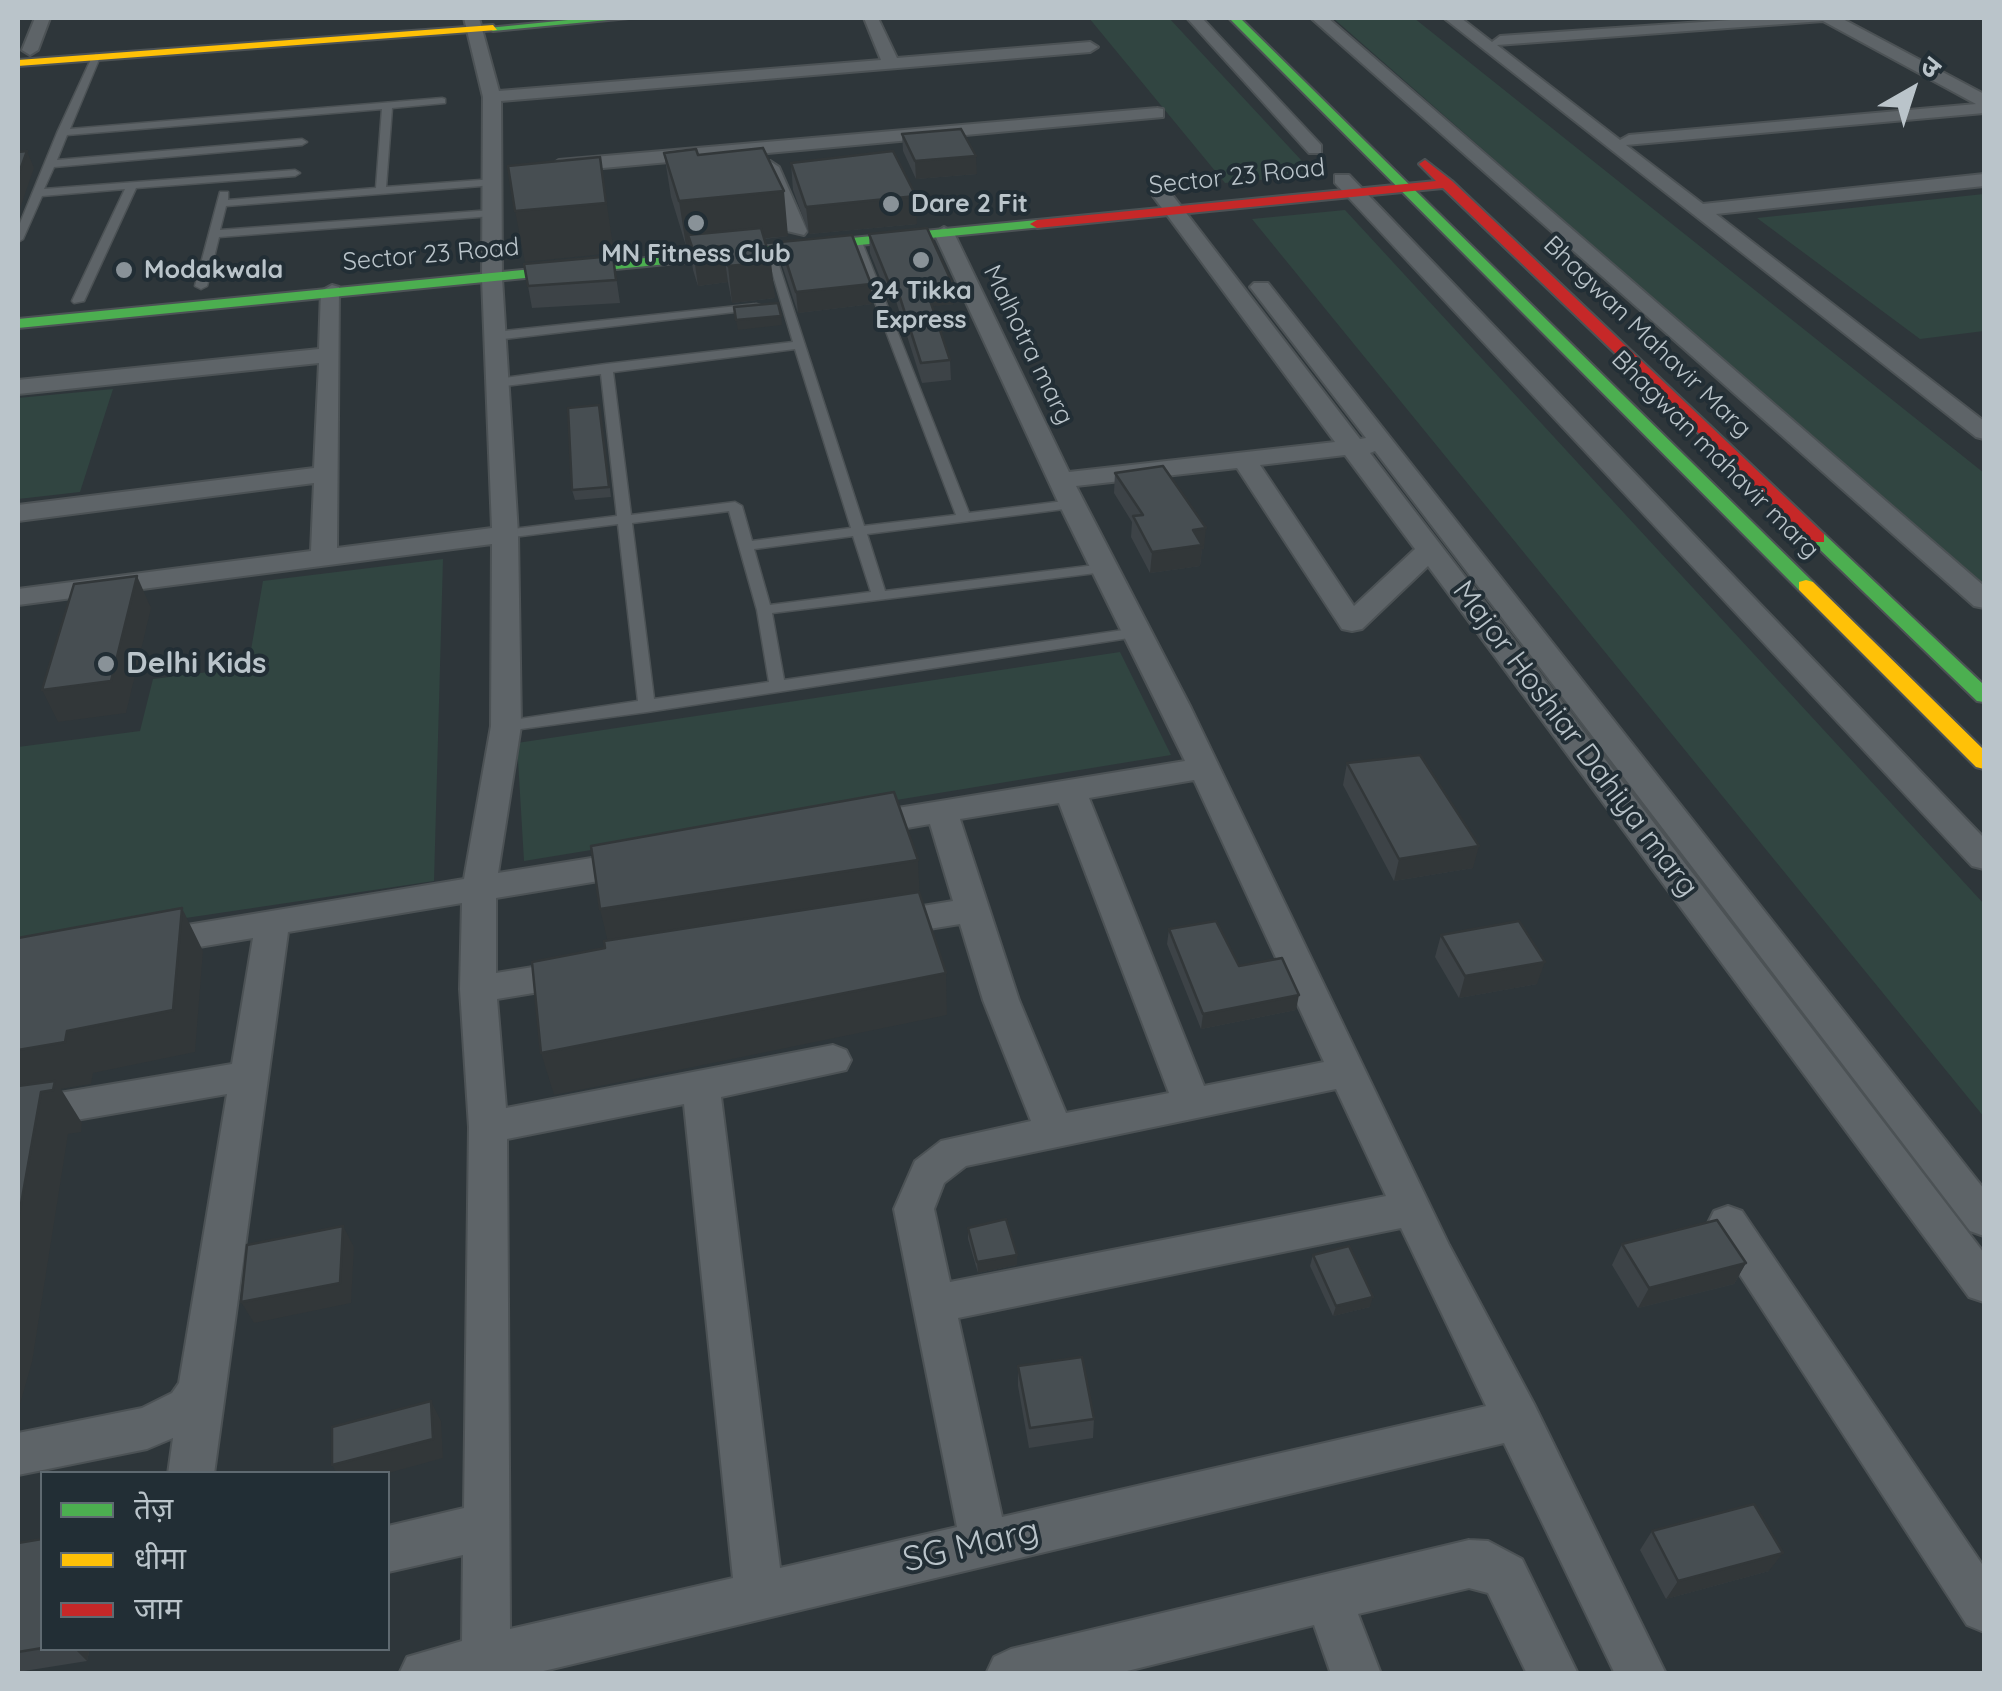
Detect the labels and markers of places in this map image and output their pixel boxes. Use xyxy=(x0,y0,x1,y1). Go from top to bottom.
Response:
place label: Dare 2 Fit xyxy=(911,189,1028,219)
marker: Dare 2 Fit xyxy=(880,193,902,215)
marker: MN Fitness Club xyxy=(685,212,707,234)
place label: MN Fitness Club xyxy=(601,239,791,269)
marker: 24 Tikka Express xyxy=(910,249,932,271)
place label: Modakwala xyxy=(144,255,283,285)
marker: Modakwala xyxy=(113,259,135,281)
place label: 24 Tikka Express xyxy=(870,276,972,335)
place label: Delhi Kids xyxy=(126,646,267,682)
marker: Delhi Kids xyxy=(95,653,117,675)

